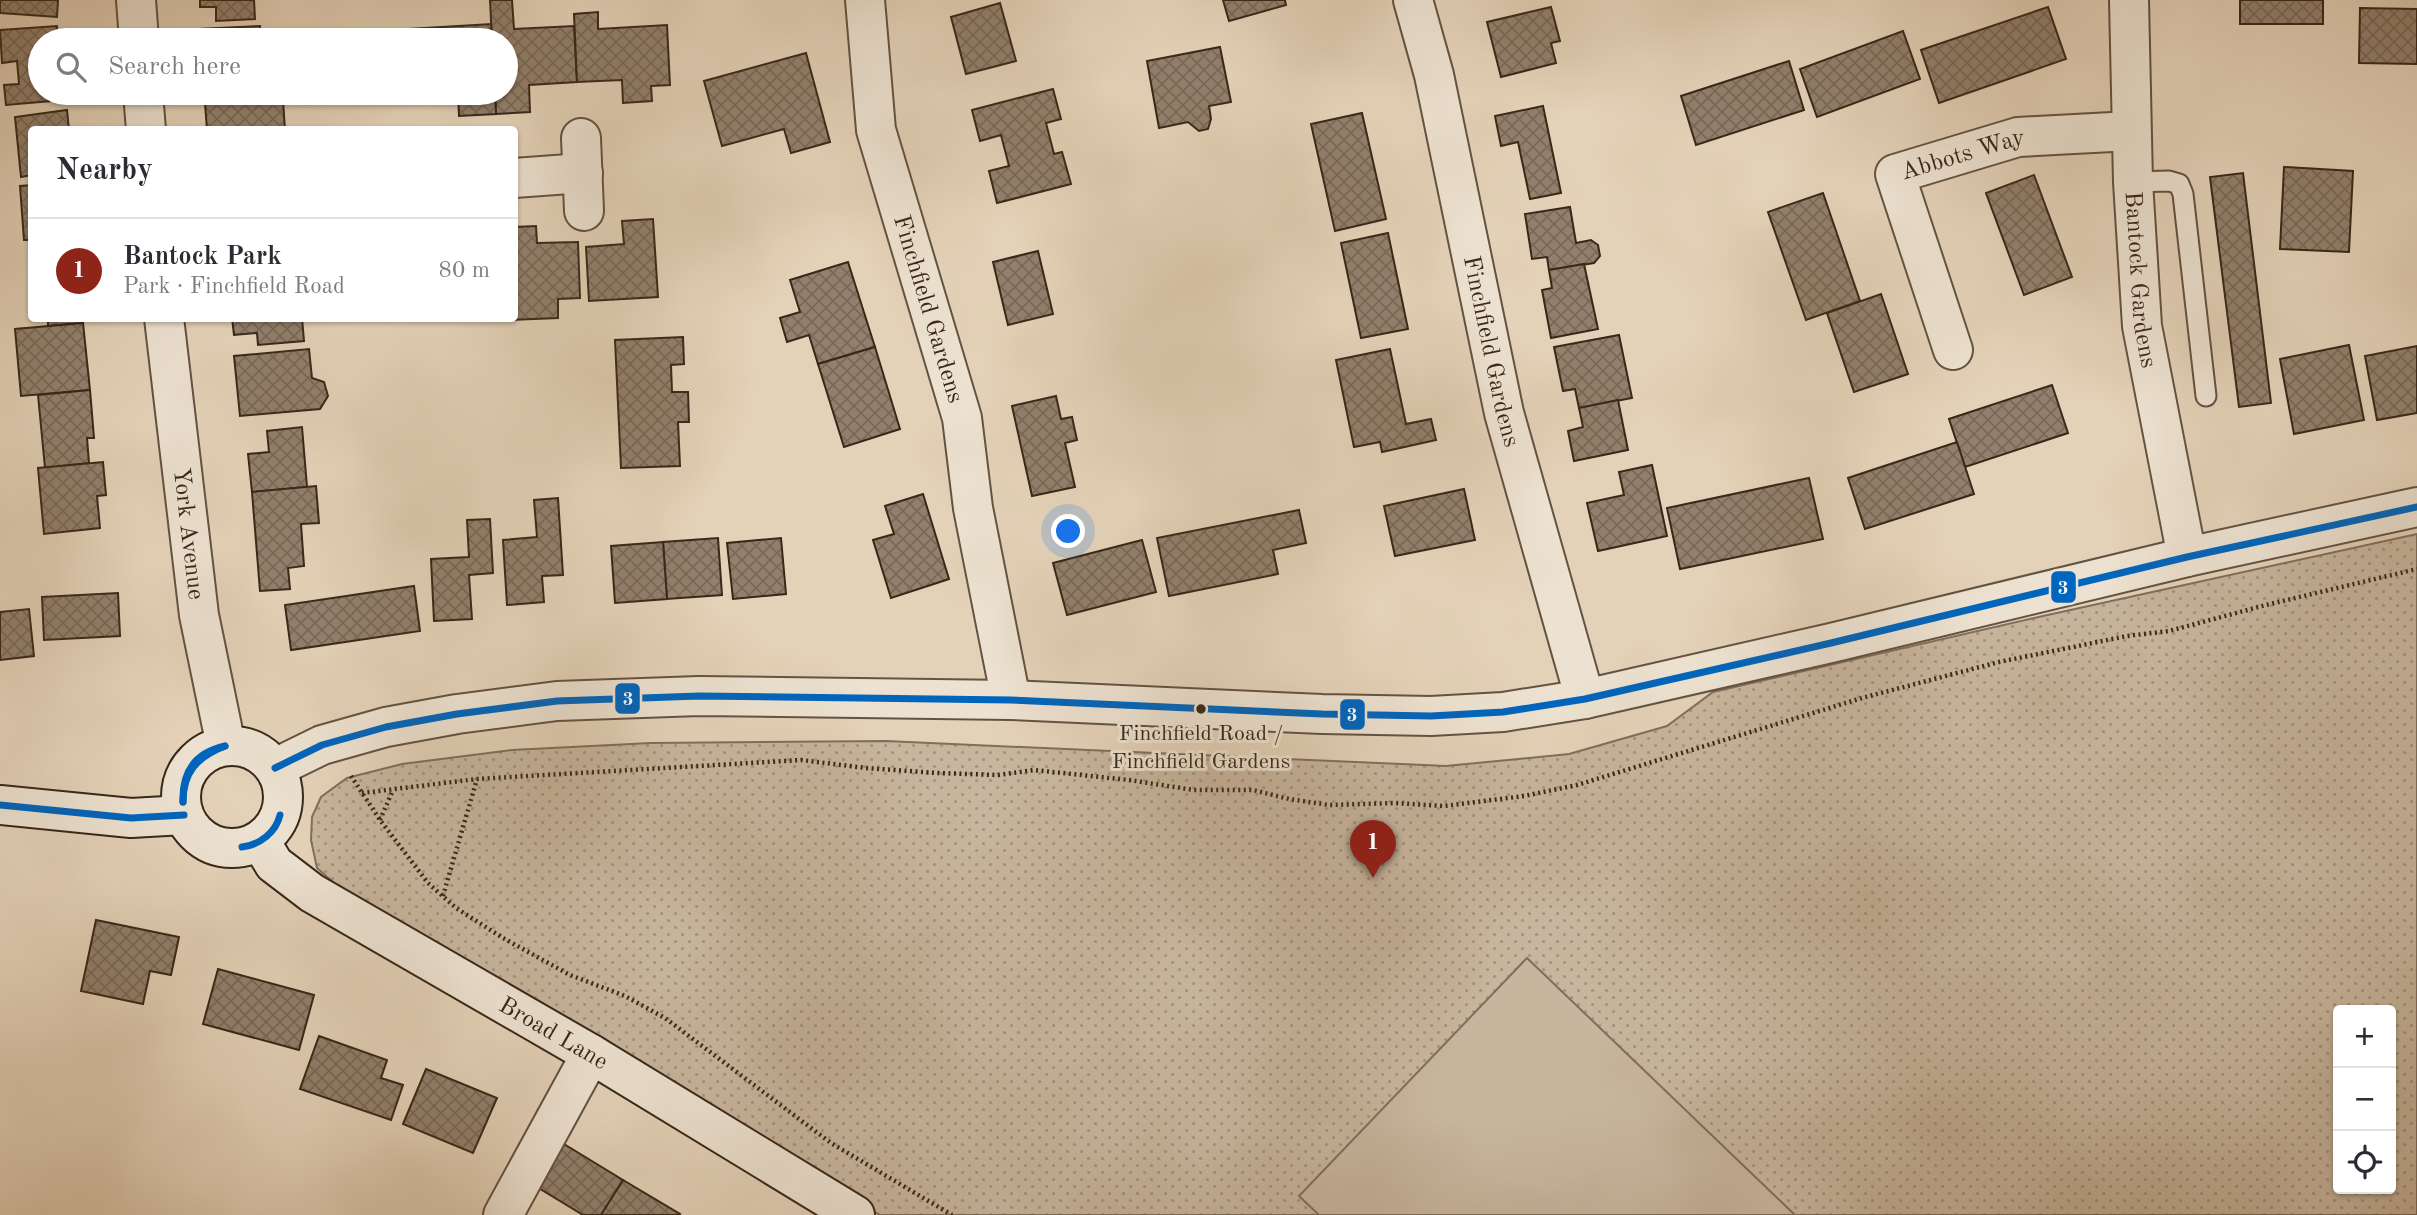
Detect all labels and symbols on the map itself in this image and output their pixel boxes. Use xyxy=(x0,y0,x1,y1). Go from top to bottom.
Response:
street label: Abbots Way xyxy=(1898,127,2025,186)
street label: Bantock Gardens xyxy=(2120,191,2160,370)
street label: Finchfield Gardens xyxy=(888,213,967,406)
street label: Finchfield Gardens xyxy=(1458,254,1523,450)
street label: York Avenue xyxy=(168,466,207,601)
your location xyxy=(1051,514,1085,548)
line badge: 3 xyxy=(2050,570,2077,604)
text: 3 xyxy=(2057,580,2069,599)
line badge: 3 xyxy=(614,682,641,715)
text: 3 xyxy=(622,691,634,710)
line badge: 3 xyxy=(1339,698,1366,731)
marker: Finchfield Road / Finchfield Gardens xyxy=(1194,702,1208,716)
text: 3 xyxy=(1346,707,1358,726)
place label: Finchfield Road / Finchfield Gardens xyxy=(1112,723,1290,773)
pin: 1 xyxy=(1350,820,1396,878)
street label: Broad Lane xyxy=(494,994,611,1075)

